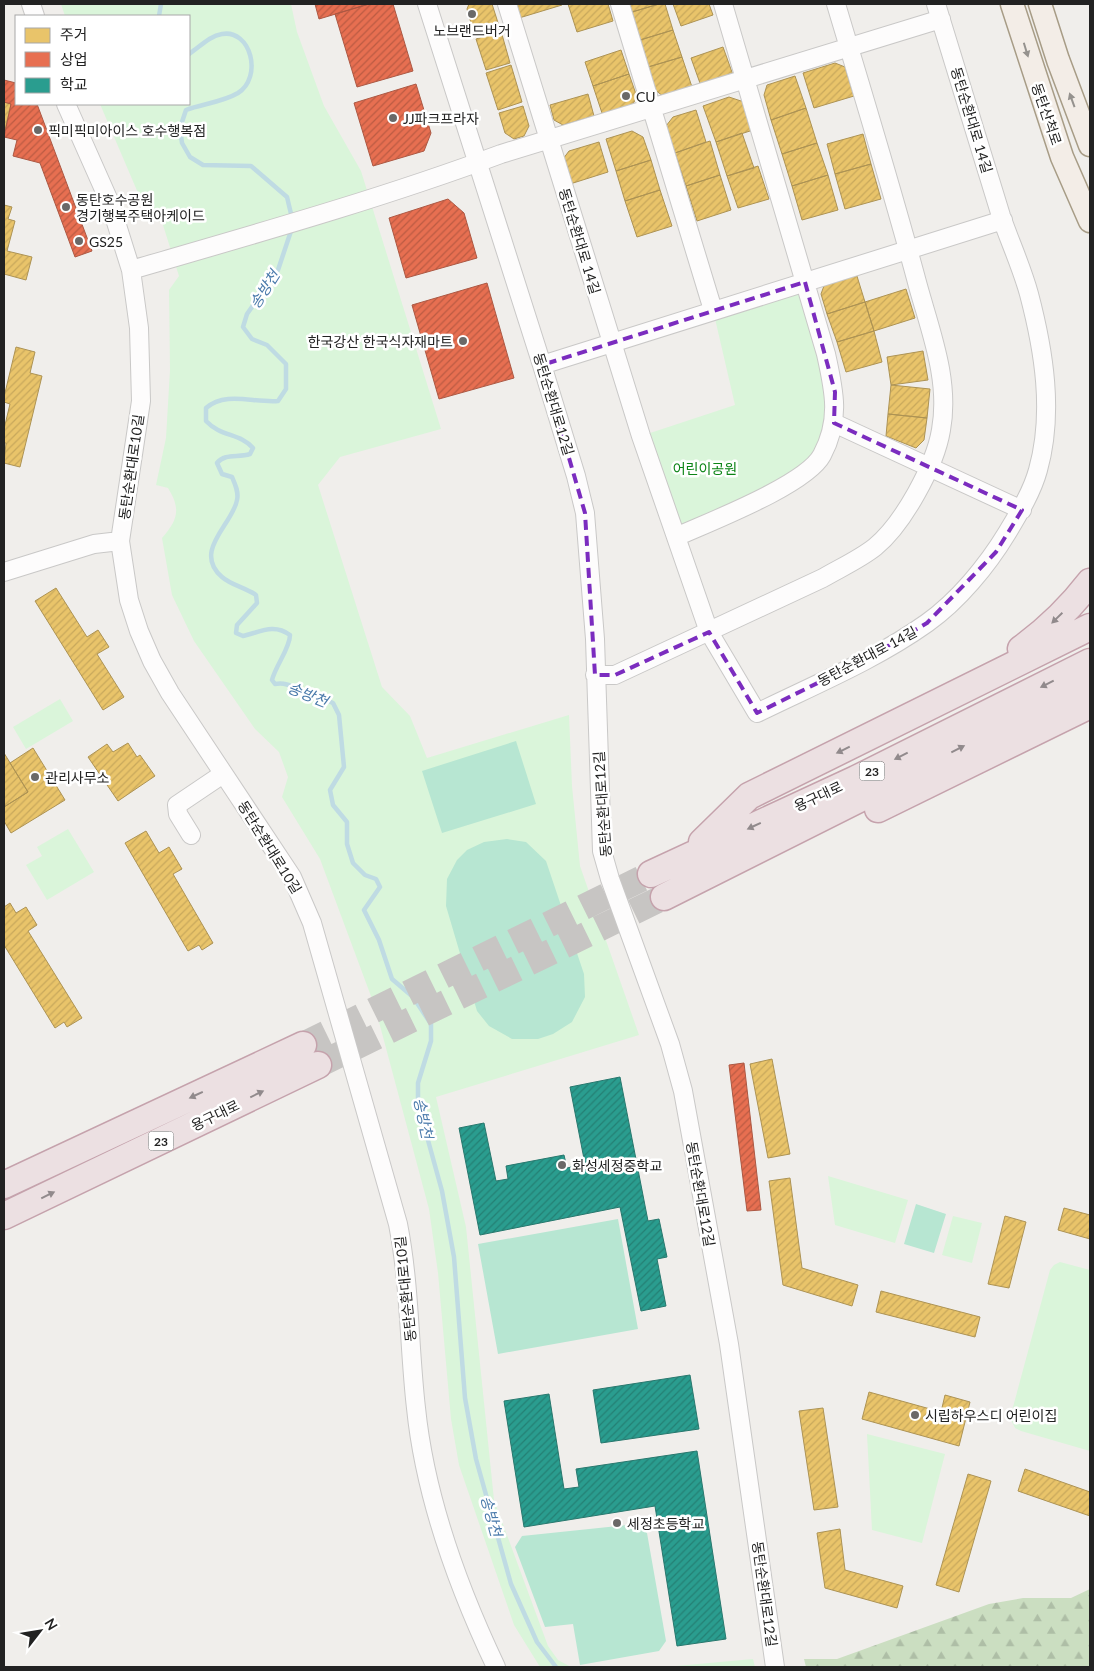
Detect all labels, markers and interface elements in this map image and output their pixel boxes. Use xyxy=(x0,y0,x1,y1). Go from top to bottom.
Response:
marker: 노브랜드버거 xyxy=(466,8,478,20)
legend xyxy=(15,15,190,105)
place label: 노브랜드버거 xyxy=(433,22,511,39)
text: 주거 xyxy=(60,25,88,43)
one-way arrow xyxy=(1023,43,1031,58)
text: 상업 xyxy=(60,50,88,68)
street label: 동탄순환대로 14길 xyxy=(948,65,996,175)
text: 학교 xyxy=(60,75,88,93)
street label: 동탄산척로 xyxy=(1028,81,1066,147)
place label: CU xyxy=(636,88,656,105)
marker: CU xyxy=(620,90,632,102)
one-way arrow xyxy=(1068,92,1076,107)
place label: JJ파크프라자 xyxy=(403,110,479,127)
marker: JJ파크프라자 xyxy=(387,112,399,124)
place label: 픽미픽미아이스 호수행복점 xyxy=(48,122,206,139)
marker: 픽미픽미아이스 호수행복점 xyxy=(32,124,44,136)
street label: 동탄순환대로 14길 xyxy=(556,186,604,296)
place label: 동탄호수공원 경기행복주택아케이드 xyxy=(76,191,205,224)
marker: 동탄호수공원 경기행복주택아케이드 xyxy=(60,201,72,213)
place label: GS25 xyxy=(89,233,123,250)
marker: GS25 xyxy=(73,235,85,247)
water label: 송방천 xyxy=(245,265,284,311)
place label: 한국강산 한국식자재마트 xyxy=(308,333,453,350)
marker: 한국강산 한국식자재마트 xyxy=(457,335,469,347)
street label: 동탄순환대로12길 xyxy=(530,351,578,457)
street label: 동탄순환대로10길 xyxy=(115,413,147,521)
park label: 어린이공원 xyxy=(673,460,737,477)
one-way arrow xyxy=(1052,612,1064,624)
street label: 동탄순환대로 14길 xyxy=(814,623,920,689)
water label: 송방천 xyxy=(285,678,333,711)
one-way arrow xyxy=(1039,680,1054,688)
one-way arrow xyxy=(951,745,965,753)
one-way arrow xyxy=(836,746,850,754)
street label: 동탄순환대로12길 xyxy=(590,750,614,858)
one-way arrow xyxy=(894,752,908,760)
road number: 23 xyxy=(860,761,884,780)
place label: 관리사무소 xyxy=(45,769,110,786)
marker: 관리사무소 xyxy=(29,771,41,783)
street label: 용구대로 xyxy=(791,777,845,815)
street label: 동탄순환대로10길 xyxy=(235,797,305,897)
one-way arrow xyxy=(747,822,761,830)
one-way arrow xyxy=(250,1090,264,1098)
one-way arrow xyxy=(189,1091,203,1099)
street label: 용구대로 xyxy=(188,1096,242,1134)
water label: 송방천 xyxy=(411,1096,438,1142)
road number: 23 xyxy=(148,1132,174,1150)
street label: 동탄순환대로12길 xyxy=(683,1140,719,1248)
place label: 화성세정중학교 xyxy=(572,1157,662,1174)
marker: 화성세정중학교 xyxy=(556,1159,568,1171)
one-way arrow xyxy=(41,1191,55,1199)
street label: 동탄순환대로10길 xyxy=(391,1235,419,1343)
place label: 시립하우스디 어린이집 xyxy=(925,1407,1057,1424)
marker: 시립하우스디 어린이집 xyxy=(909,1409,921,1421)
water label: 송방천 xyxy=(478,1494,507,1540)
place label: 세정초등학교 xyxy=(627,1515,704,1532)
marker: 세정초등학교 xyxy=(611,1517,623,1529)
street label: 동탄순환대로12길 xyxy=(749,1540,781,1648)
north arrow xyxy=(15,1606,65,1656)
text: N xyxy=(42,1615,62,1633)

